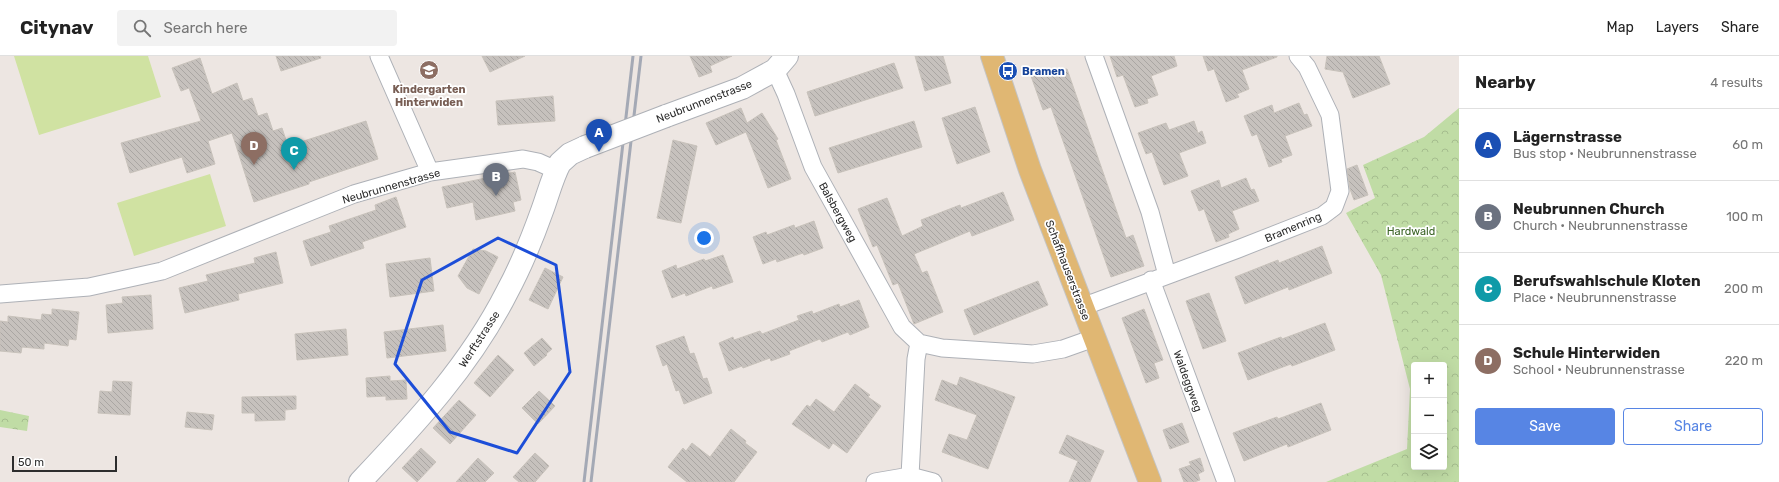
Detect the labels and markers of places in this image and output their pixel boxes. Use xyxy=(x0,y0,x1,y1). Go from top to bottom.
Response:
school or university icon: Kindergarten Hinterwiden xyxy=(418,59,440,81)
bus stop icon: Bramen xyxy=(997,60,1019,82)
place label: Bramen xyxy=(1022,65,1065,78)
place label: Kindergarten Hinterwiden xyxy=(392,83,466,109)
pin: A xyxy=(586,119,612,152)
pin: D xyxy=(241,132,267,165)
pin: C xyxy=(281,137,307,170)
pin: B xyxy=(483,163,509,196)

